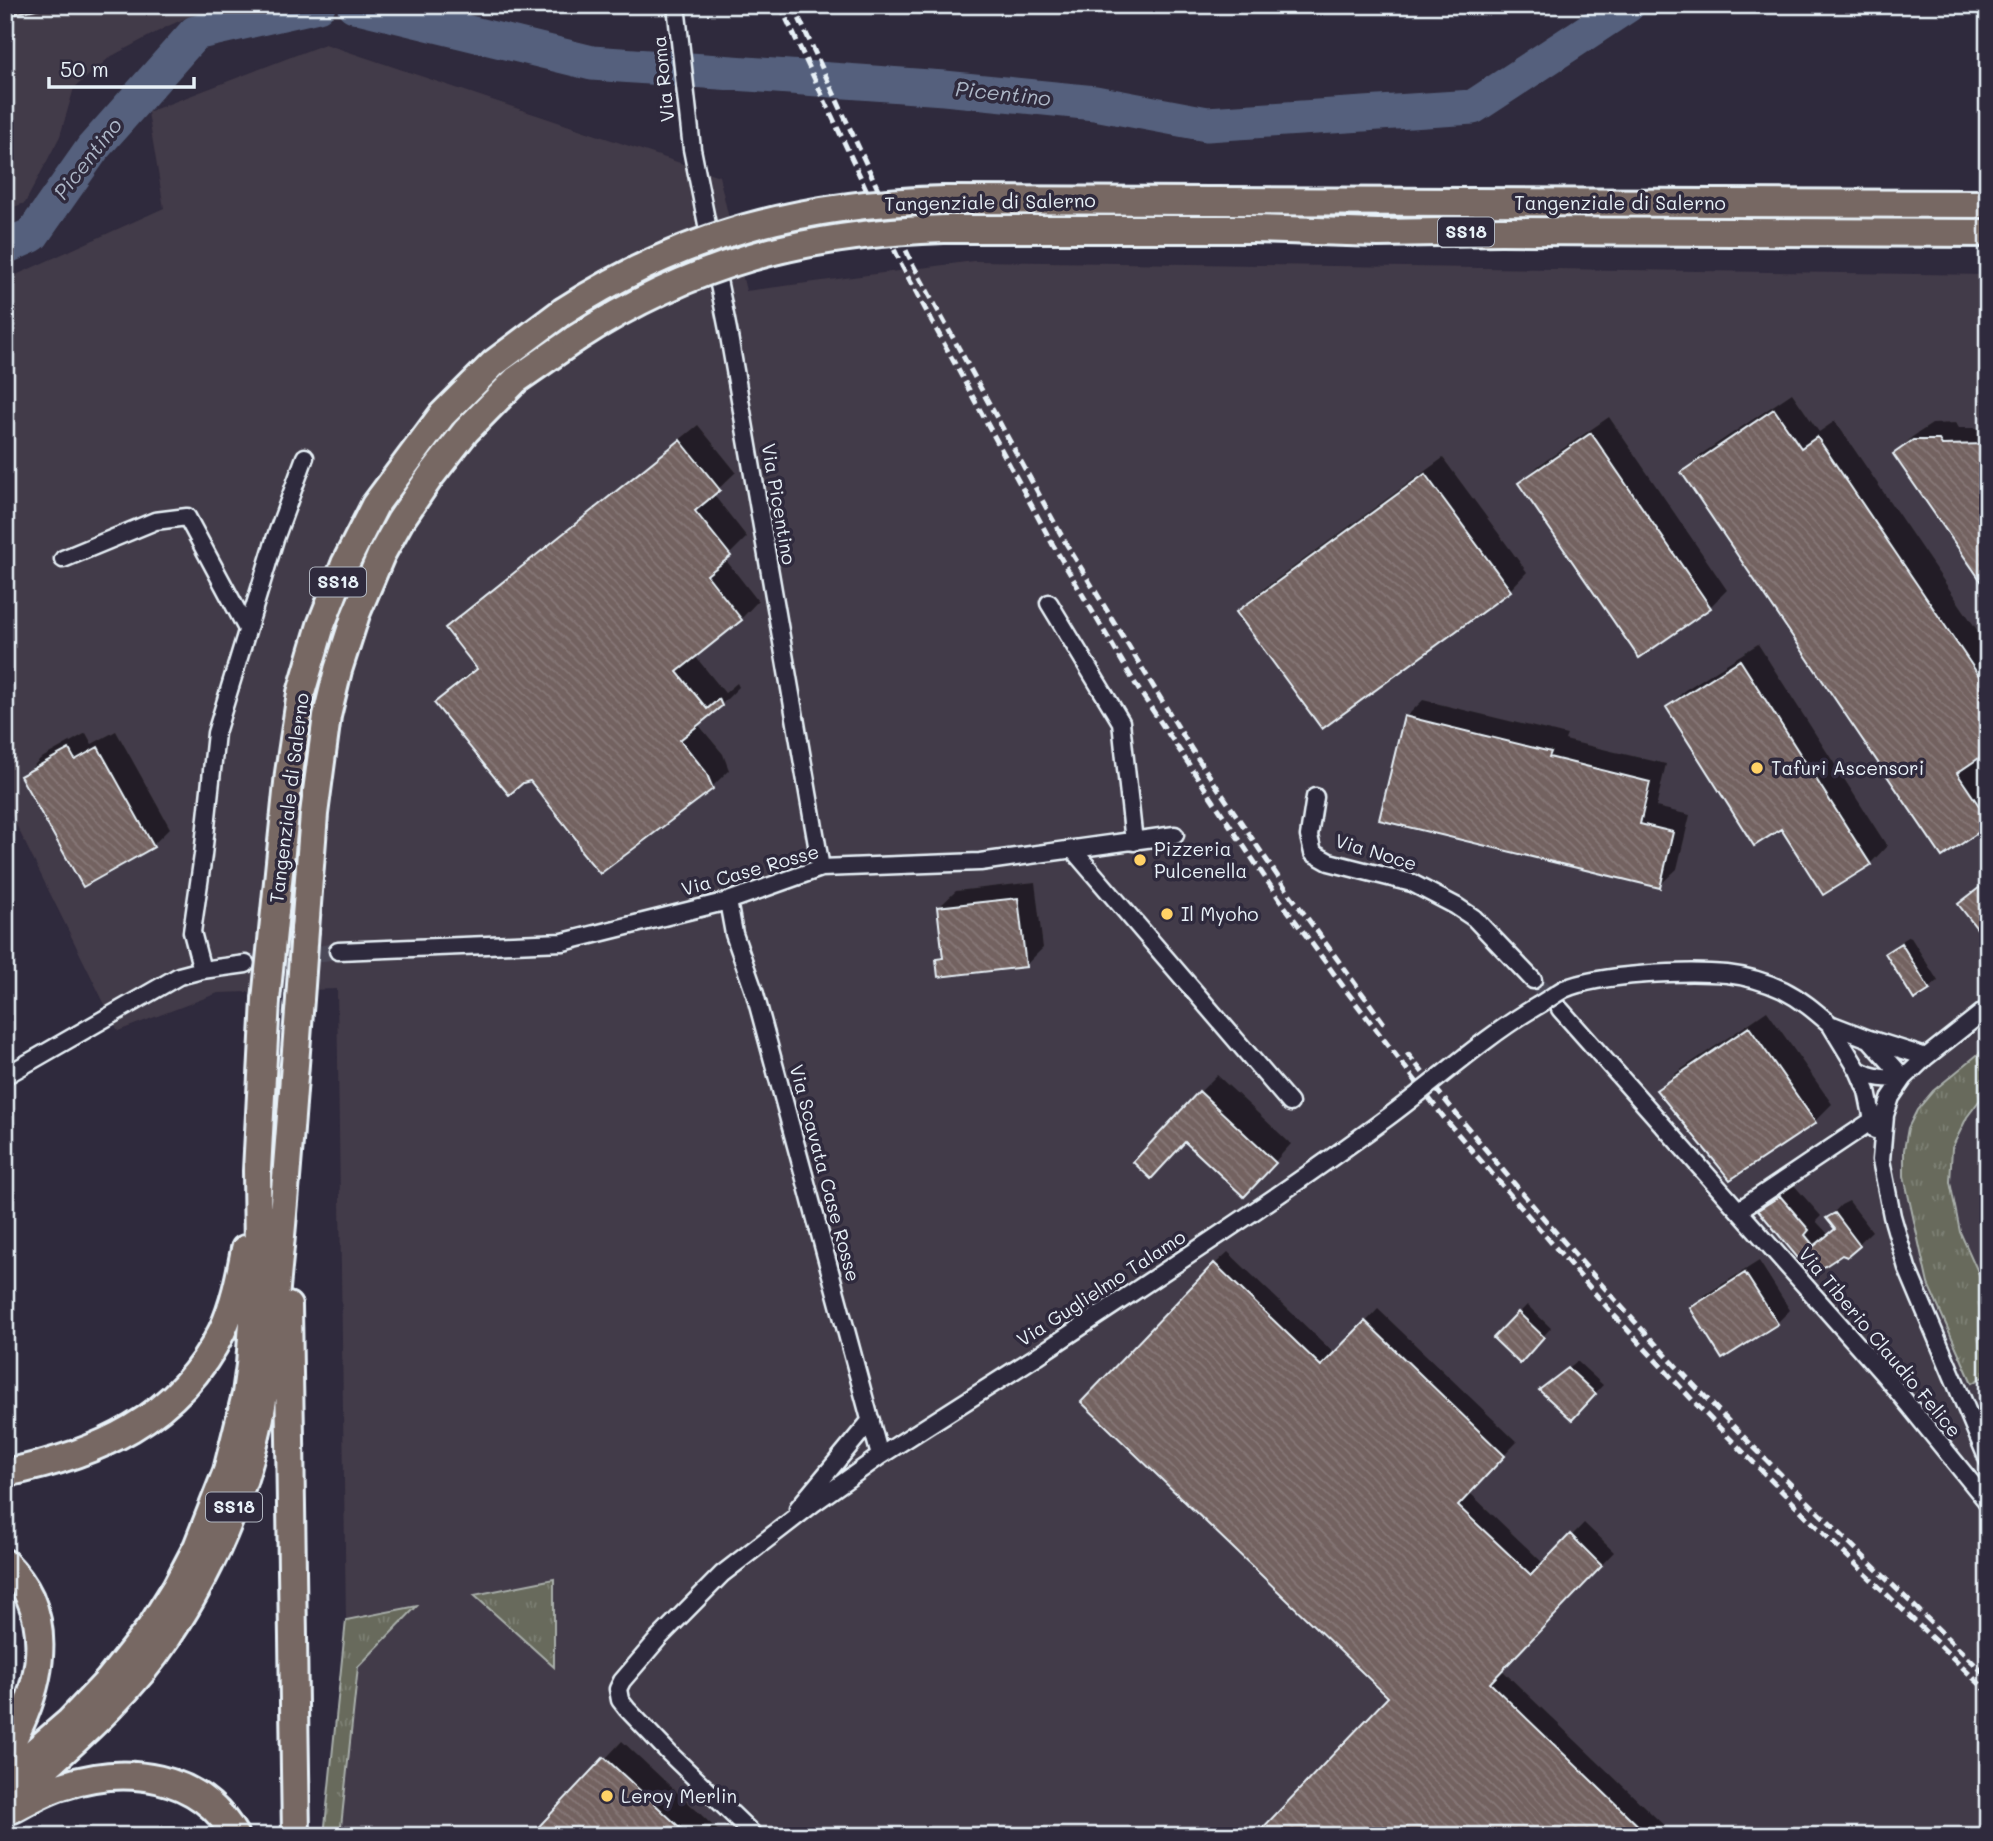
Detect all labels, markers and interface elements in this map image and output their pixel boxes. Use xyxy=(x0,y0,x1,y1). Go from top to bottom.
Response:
street label: Via Roma xyxy=(646,35,679,123)
scale bar xyxy=(49,46,194,90)
text: 50 m xyxy=(60,55,109,82)
water label: Picentino xyxy=(954,74,1052,111)
water label: Picentino xyxy=(47,112,127,204)
street label: Tangenziale di Salerno xyxy=(884,187,1096,216)
street label: Tangenziale di Salerno xyxy=(1514,190,1726,215)
road number: SS18 xyxy=(1438,218,1494,246)
street label: Via Picentino xyxy=(757,441,802,567)
road number: SS18 xyxy=(310,568,366,596)
street label: Tangenziale di Salerno xyxy=(263,691,314,904)
place label: Tafuri Ascensori xyxy=(1771,755,1924,780)
marker: Tafuri Ascensori xyxy=(1749,760,1765,776)
street label: Via Noce xyxy=(1332,827,1420,876)
place label: Pizzeria Pulcenella xyxy=(1154,836,1247,883)
street label: Via Case Rosse xyxy=(678,838,822,901)
marker: Pizzeria Pulcenella xyxy=(1132,852,1148,868)
place label: Il Myoho xyxy=(1181,901,1258,926)
marker: Il Myoho xyxy=(1159,906,1175,922)
street label: Via Scavata Case Rosse xyxy=(784,1061,867,1284)
street label: Via Guglielmo Talamo xyxy=(1012,1224,1190,1352)
street label: Via Tiberio Claudio Felice xyxy=(1793,1241,1967,1442)
road number: SS18 xyxy=(206,1492,262,1522)
place label: Leroy Merlin xyxy=(621,1783,737,1808)
marker: Leroy Merlin xyxy=(599,1788,615,1804)

